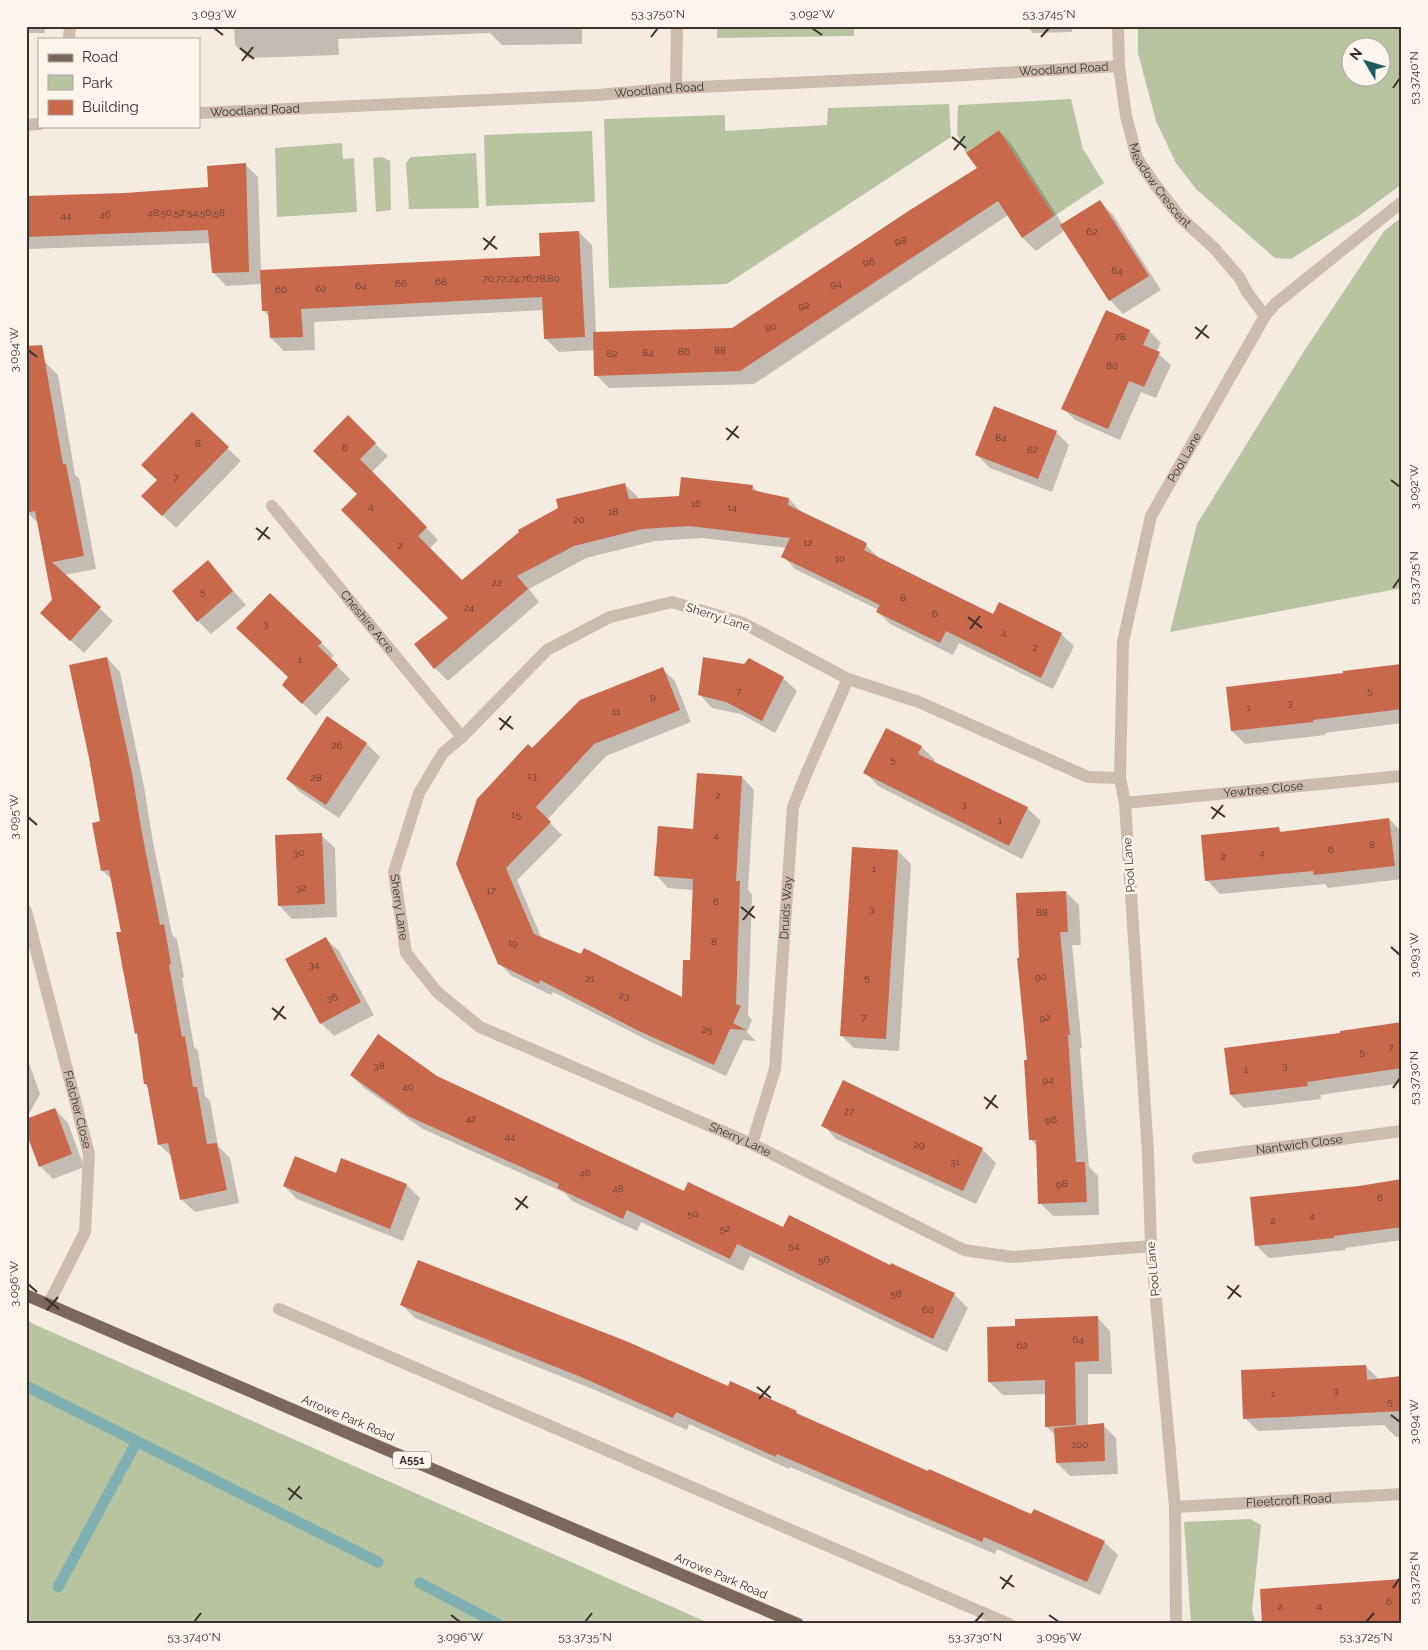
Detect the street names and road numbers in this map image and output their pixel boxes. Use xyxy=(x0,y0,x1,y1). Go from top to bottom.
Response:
street label: Woodland Road xyxy=(1019,60,1109,79)
street label: Woodland Road xyxy=(614,80,704,100)
street label: Woodland Road xyxy=(210,101,300,119)
street label: Meadow Crescent xyxy=(1126,142,1194,231)
street label: Pool Lane xyxy=(1165,430,1204,485)
street label: Cheshire Acre xyxy=(337,588,397,656)
street label: Sherry Lane xyxy=(684,600,752,634)
street label: Yewtree Close xyxy=(1223,779,1304,800)
street label: Pool Lane xyxy=(1120,837,1138,893)
street label: Sherry Lane xyxy=(387,873,411,941)
street label: Druids Way xyxy=(777,875,795,940)
street label: Fletcher Close xyxy=(61,1069,94,1150)
street label: Sherry Lane xyxy=(707,1119,774,1159)
street label: Nantwich Close xyxy=(1255,1132,1343,1157)
street label: Pool Lane xyxy=(1144,1241,1162,1297)
street label: Arrowe Park Road xyxy=(300,1392,396,1444)
road number: A551 xyxy=(393,1452,431,1468)
street label: Fleetcroft Road xyxy=(1246,1491,1332,1510)
street label: Arrowe Park Road xyxy=(673,1550,769,1602)

